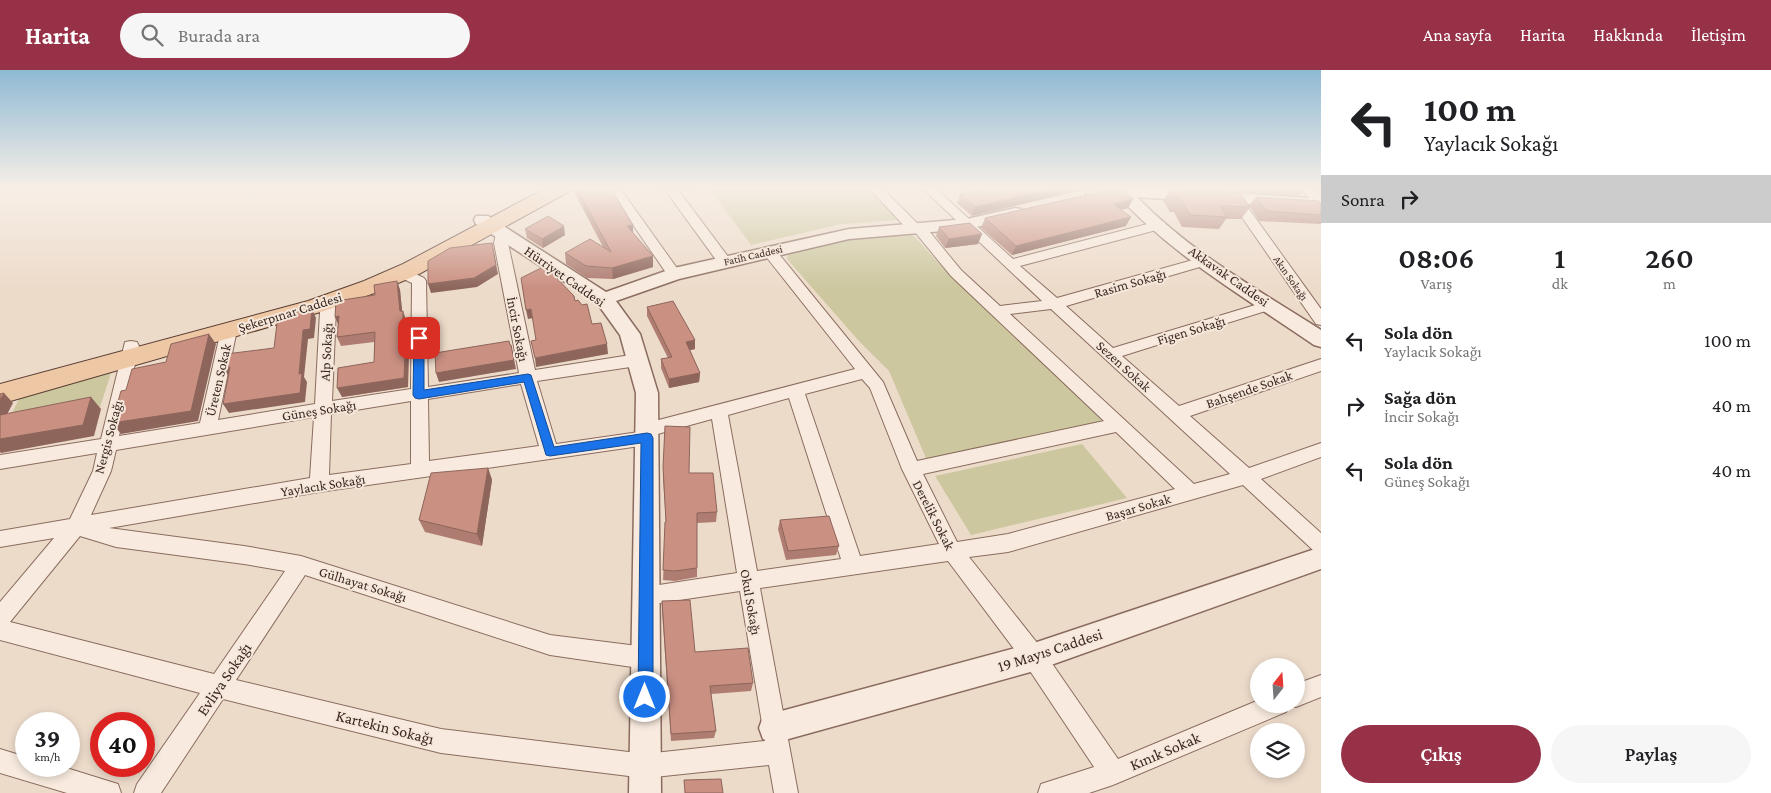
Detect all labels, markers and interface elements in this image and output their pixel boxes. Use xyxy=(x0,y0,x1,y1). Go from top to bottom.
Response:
search box xyxy=(120,13,470,58)
icon: search xyxy=(138,21,166,49)
text: Harita xyxy=(25,22,90,49)
text: Burada ara xyxy=(178,25,260,46)
text: Ana sayfa xyxy=(1423,25,1492,45)
text: Harita xyxy=(1520,25,1565,45)
text: Hakkında xyxy=(1593,25,1663,45)
text: İletişim xyxy=(1691,25,1746,45)
icon: left xyxy=(1341,90,1406,155)
text: 100 m xyxy=(1424,90,1516,129)
text: Yaylacık Sokağı xyxy=(1424,131,1558,156)
icon: right xyxy=(1395,185,1423,213)
text: Sonra xyxy=(1341,189,1385,210)
text: 08:06 xyxy=(1398,241,1475,274)
text: 1 xyxy=(1554,241,1565,274)
text: 260 xyxy=(1645,241,1694,274)
street label: Hürriyet Caddesi xyxy=(522,242,609,310)
street label: Fatih Caddesi xyxy=(722,242,784,268)
street label: Akkavak Caddesi xyxy=(1186,242,1273,310)
street label: Akın Sokağı xyxy=(1271,253,1311,303)
street label: Rasim Sokağı xyxy=(1092,265,1168,301)
text: Varış xyxy=(1420,275,1452,292)
text: dk xyxy=(1552,275,1568,292)
text: m xyxy=(1663,275,1676,292)
street label: Şekerpınar Caddesi xyxy=(236,289,344,335)
street label: İncir Sokağı xyxy=(504,295,532,363)
street label: Figen Sokağı xyxy=(1155,312,1227,348)
pin xyxy=(398,317,440,359)
street label: Alp Sokağı xyxy=(316,322,336,382)
text: Sola dön xyxy=(1384,322,1453,343)
icon: arrive xyxy=(405,324,433,352)
icon: left xyxy=(1341,327,1369,355)
text: 100 m xyxy=(1704,330,1751,351)
street label: Sezen Sokak xyxy=(1093,337,1155,395)
street label: Üreten Sokak xyxy=(202,342,234,418)
text: Yaylacık Sokağı xyxy=(1384,343,1482,360)
street label: Bahşende Sokak xyxy=(1204,367,1295,411)
text: Sağa dön xyxy=(1384,387,1456,408)
icon: right xyxy=(1341,392,1369,420)
text: 40 m xyxy=(1712,395,1751,416)
street label: Güneş Sokağı xyxy=(281,396,358,424)
street label: Nergis Sokağı xyxy=(90,398,126,476)
text: İncir Sokağı xyxy=(1384,408,1459,425)
text: Sola dön xyxy=(1384,452,1453,473)
icon: left xyxy=(1341,457,1369,485)
text: 40 m xyxy=(1712,460,1751,481)
street label: Yaylacık Sokağı xyxy=(280,470,367,500)
text: Güneş Sokağı xyxy=(1384,473,1470,490)
street label: Derelik Sokak xyxy=(910,477,959,553)
street label: Başar Sokak xyxy=(1104,490,1173,524)
street label: Gülhayat Sokağı xyxy=(317,563,409,605)
street label: Okul Sokağı xyxy=(737,568,765,637)
street label: 19 Mayıs Caddesi xyxy=(996,625,1105,676)
street label: Evliya Sokağı xyxy=(193,639,255,719)
north arrow xyxy=(1250,658,1305,712)
map controls xyxy=(1250,658,1305,778)
position arrow xyxy=(618,670,670,722)
street label: Kartekin Sokağı xyxy=(334,707,436,748)
speed limit sign: 40 xyxy=(90,712,155,777)
button: layers xyxy=(1250,723,1305,778)
text: 39 xyxy=(35,725,60,752)
button: Çıkış xyxy=(1341,725,1541,783)
button: Paylaş xyxy=(1551,725,1751,783)
street label: Kınık Sokak xyxy=(1127,728,1203,773)
text: km/h xyxy=(35,750,60,764)

